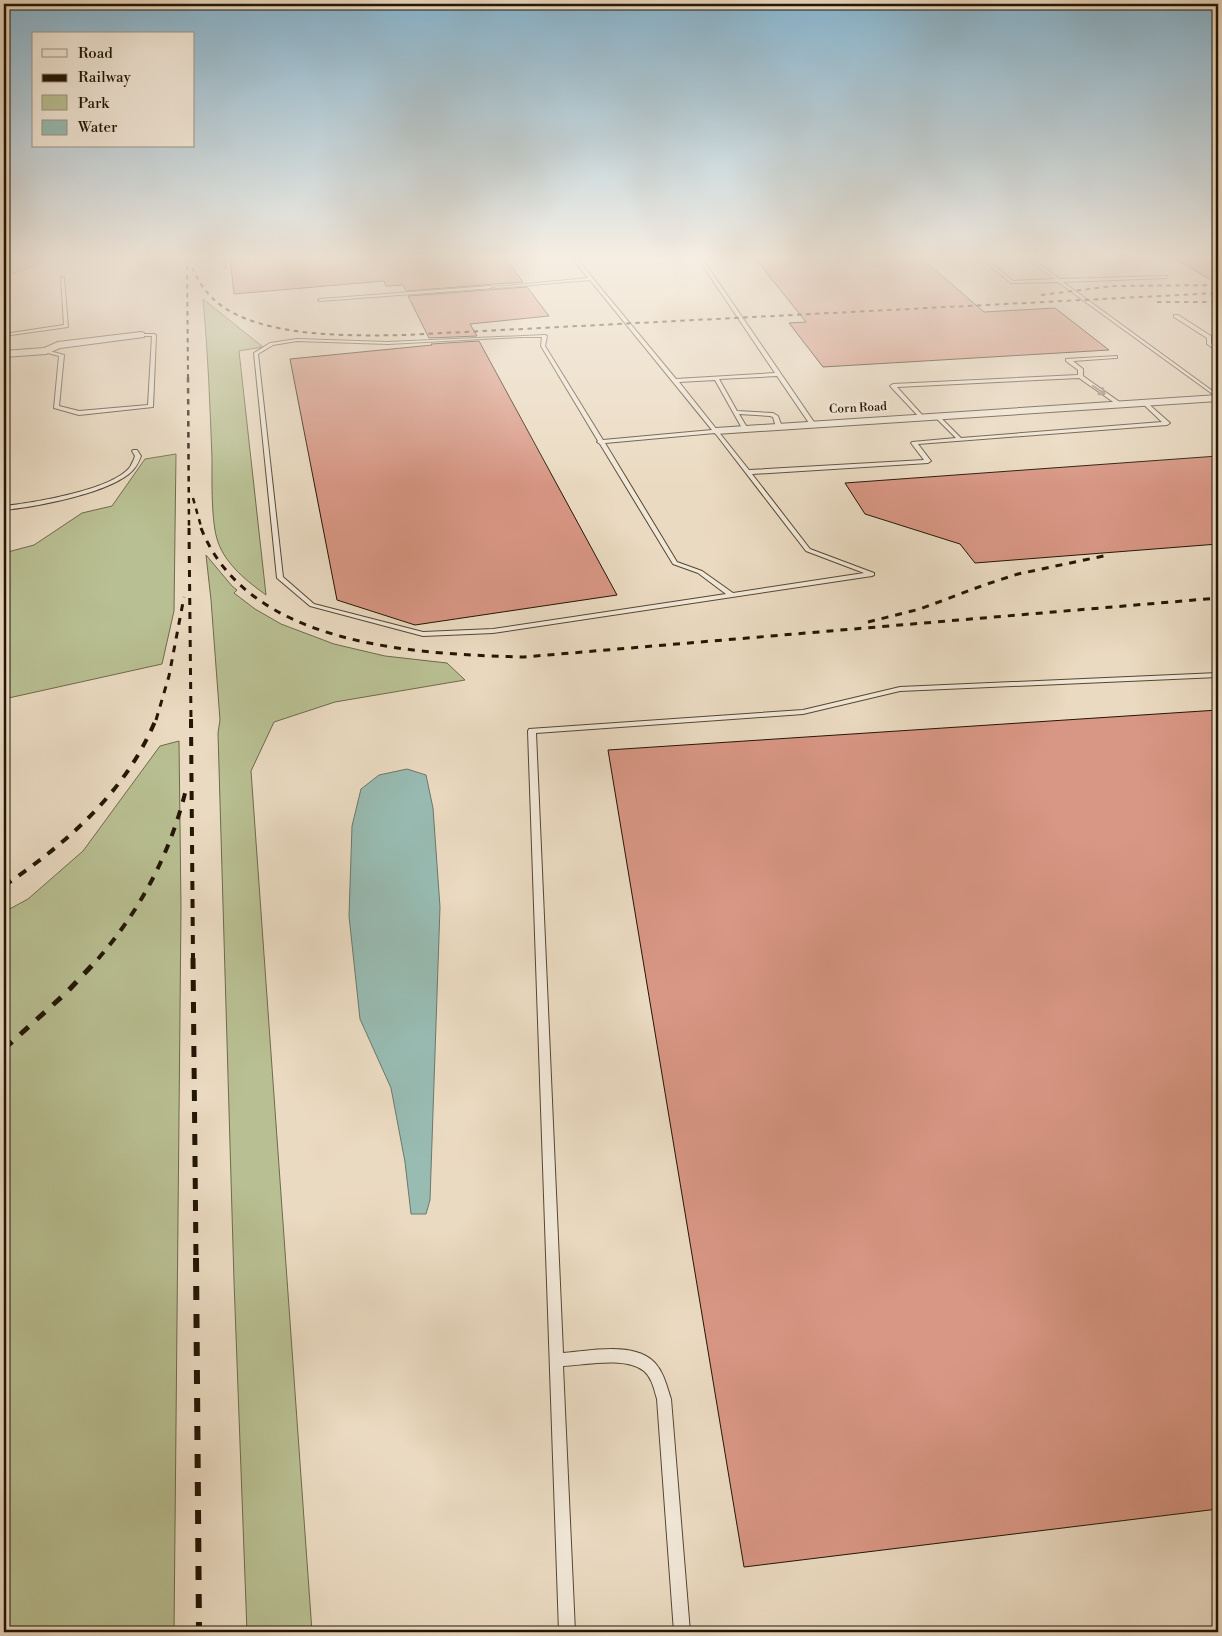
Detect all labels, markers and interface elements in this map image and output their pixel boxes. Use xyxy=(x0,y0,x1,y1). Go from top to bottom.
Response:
legend xyxy=(32,32,195,148)
text: Road xyxy=(78,44,113,63)
text: Railway xyxy=(78,68,132,87)
text: Park xyxy=(78,94,110,113)
text: Water xyxy=(77,118,118,137)
one-way arrow xyxy=(1092,385,1106,395)
street label: Corn Road xyxy=(829,399,887,417)

